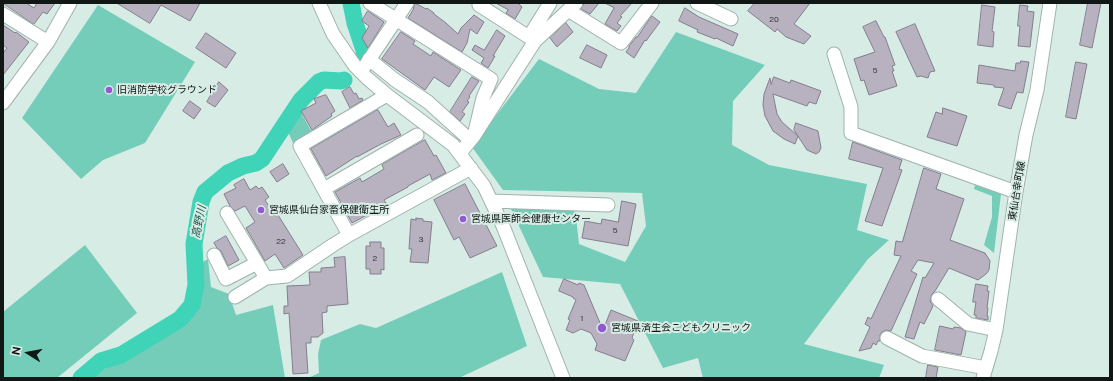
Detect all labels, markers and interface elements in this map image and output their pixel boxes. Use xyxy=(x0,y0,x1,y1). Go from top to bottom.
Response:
house number: 20 xyxy=(769,15,779,25)
house number: 5 xyxy=(872,66,878,76)
place label: 旧消防学校グラウンド xyxy=(117,84,217,96)
marker: 旧消防学校グラウンド xyxy=(104,85,114,95)
street label: 東仙台幸町線 xyxy=(1006,160,1028,222)
water label: 高野川 xyxy=(189,204,209,240)
place label: 宮城県仙台家畜保健衛生所 xyxy=(269,204,389,216)
marker: 宮城県仙台家畜保健衛生所 xyxy=(256,205,266,215)
place label: 宮城県医師会健康センター xyxy=(471,213,591,225)
marker: 宮城県医師会健康センター xyxy=(458,214,468,224)
house number: 5 xyxy=(612,226,618,236)
house number: 3 xyxy=(418,235,424,245)
house number: 22 xyxy=(276,237,286,247)
house number: 2 xyxy=(373,254,377,264)
house number: 1 xyxy=(580,314,584,324)
marker: 宮城県済生会こどもクリニック xyxy=(596,322,608,334)
place label: 宮城県済生会こどもクリニック xyxy=(611,322,751,334)
north arrow xyxy=(8,333,48,373)
text: N xyxy=(10,345,23,356)

